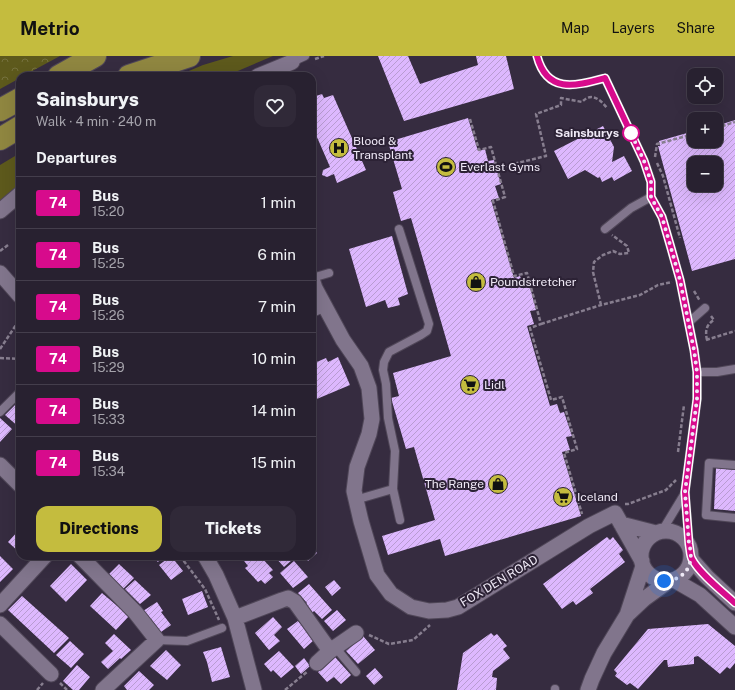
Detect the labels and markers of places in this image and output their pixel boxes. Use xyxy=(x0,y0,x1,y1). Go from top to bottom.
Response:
marker: Sainsburys xyxy=(622,124,640,142)
place label: Sainsburys xyxy=(555,126,619,140)
place label: Blood & Transplant xyxy=(353,134,413,162)
hospital icon: Blood & Transplant xyxy=(328,137,350,159)
sports icon: Everlast Gyms xyxy=(435,156,457,178)
place label: Everlast Gyms xyxy=(460,160,540,174)
shop icon: Poundstretcher xyxy=(465,271,487,293)
place label: Poundstretcher xyxy=(490,275,577,289)
supermarket icon: Lidl xyxy=(459,374,481,396)
place label: Lidl xyxy=(484,378,505,392)
shop icon: The Range xyxy=(487,473,509,495)
place label: The Range xyxy=(425,477,484,491)
supermarket icon: Iceland xyxy=(552,486,574,508)
place label: Iceland xyxy=(577,490,618,504)

